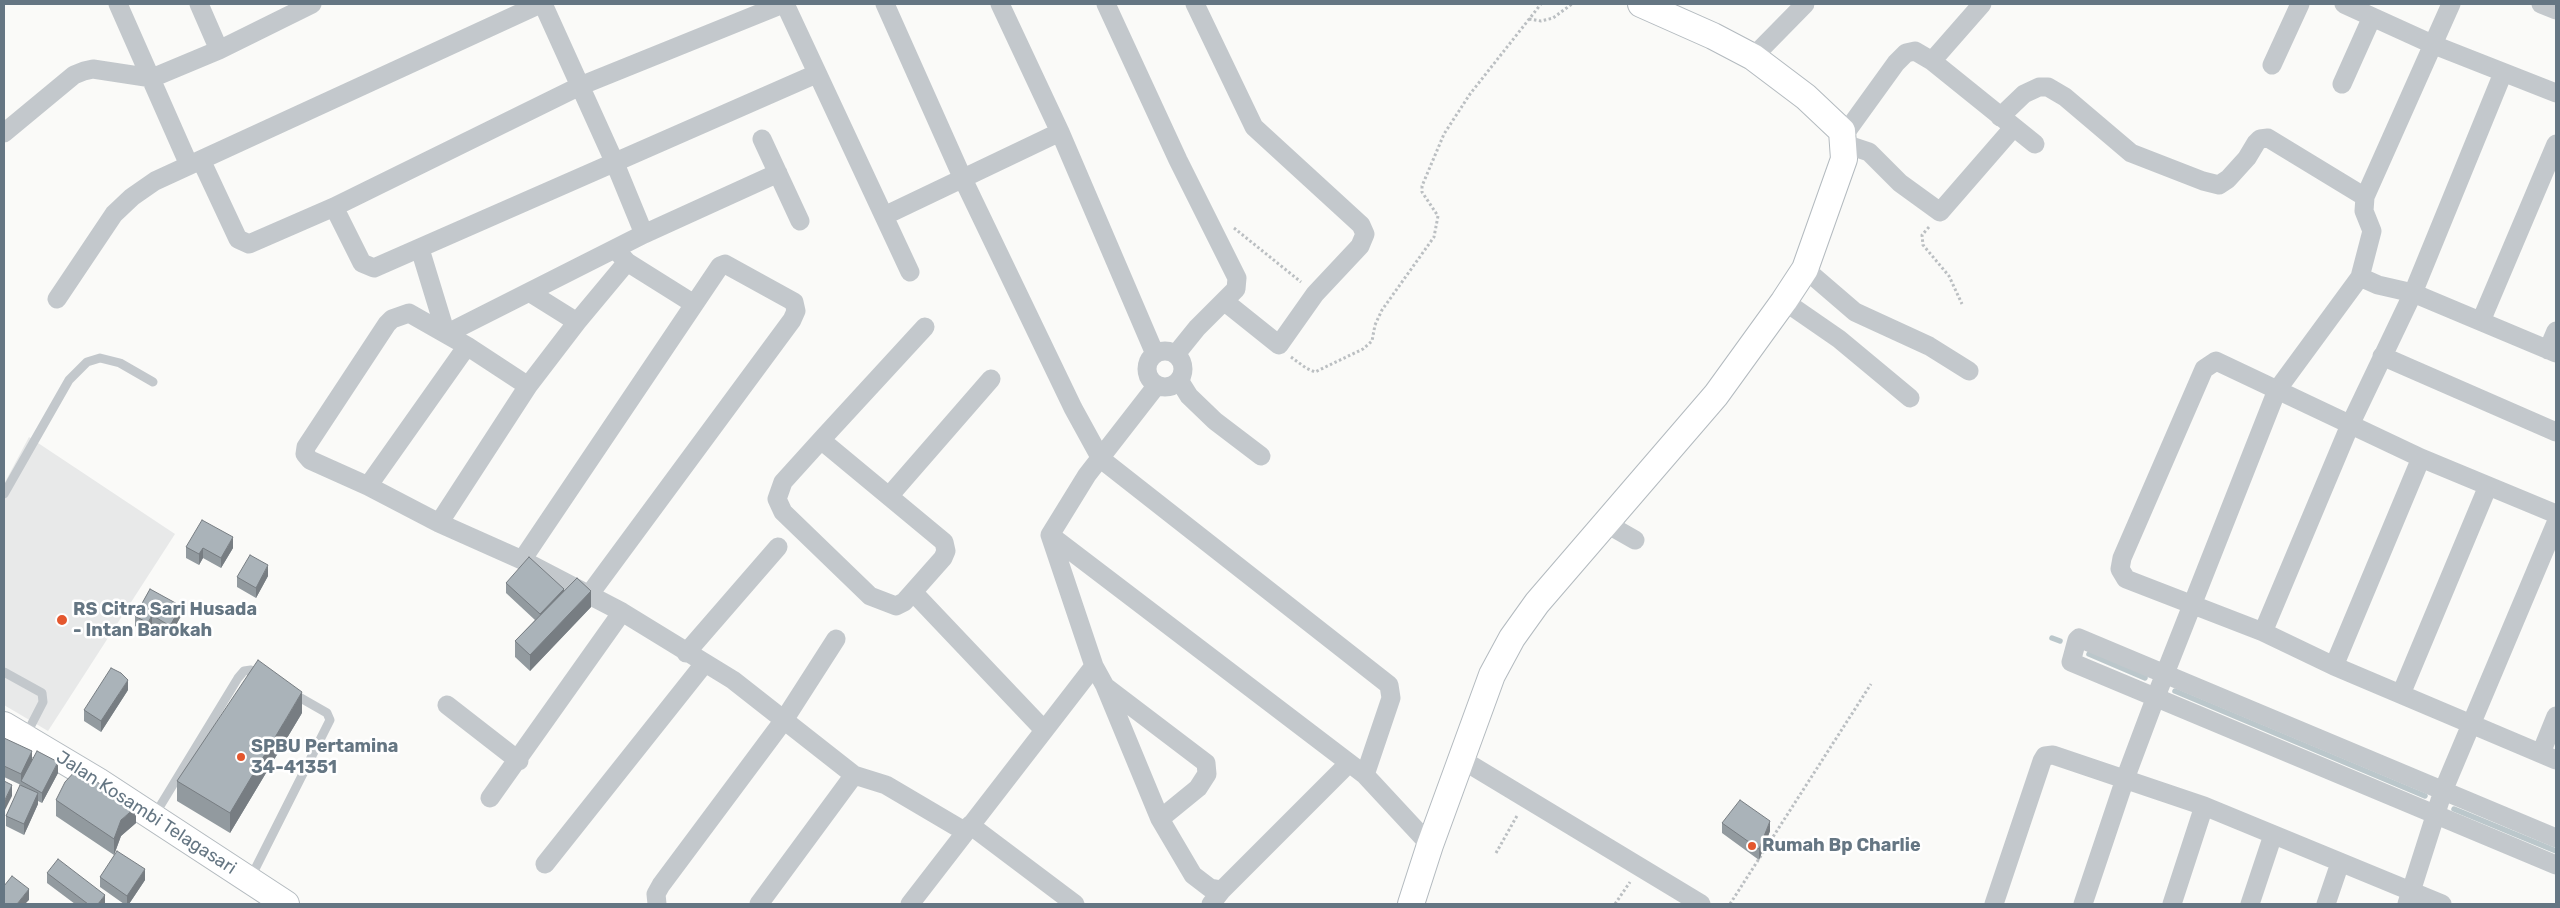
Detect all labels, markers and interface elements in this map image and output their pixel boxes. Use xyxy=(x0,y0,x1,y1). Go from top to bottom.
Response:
place label: RS Citra Sari Husada - Intan Barokah xyxy=(73,599,257,642)
marker: RS Citra Sari Husada - Intan Barokah xyxy=(55,613,69,627)
place label: SPBU Pertamina 34-41351 xyxy=(251,736,398,779)
street label: Jalan Kosambi Telagasari xyxy=(52,747,240,879)
marker: SPBU Pertamina 34-41351 xyxy=(235,751,247,763)
place label: Rumah Bp Charlie xyxy=(1762,835,1921,857)
marker: Rumah Bp Charlie xyxy=(1746,840,1758,852)

